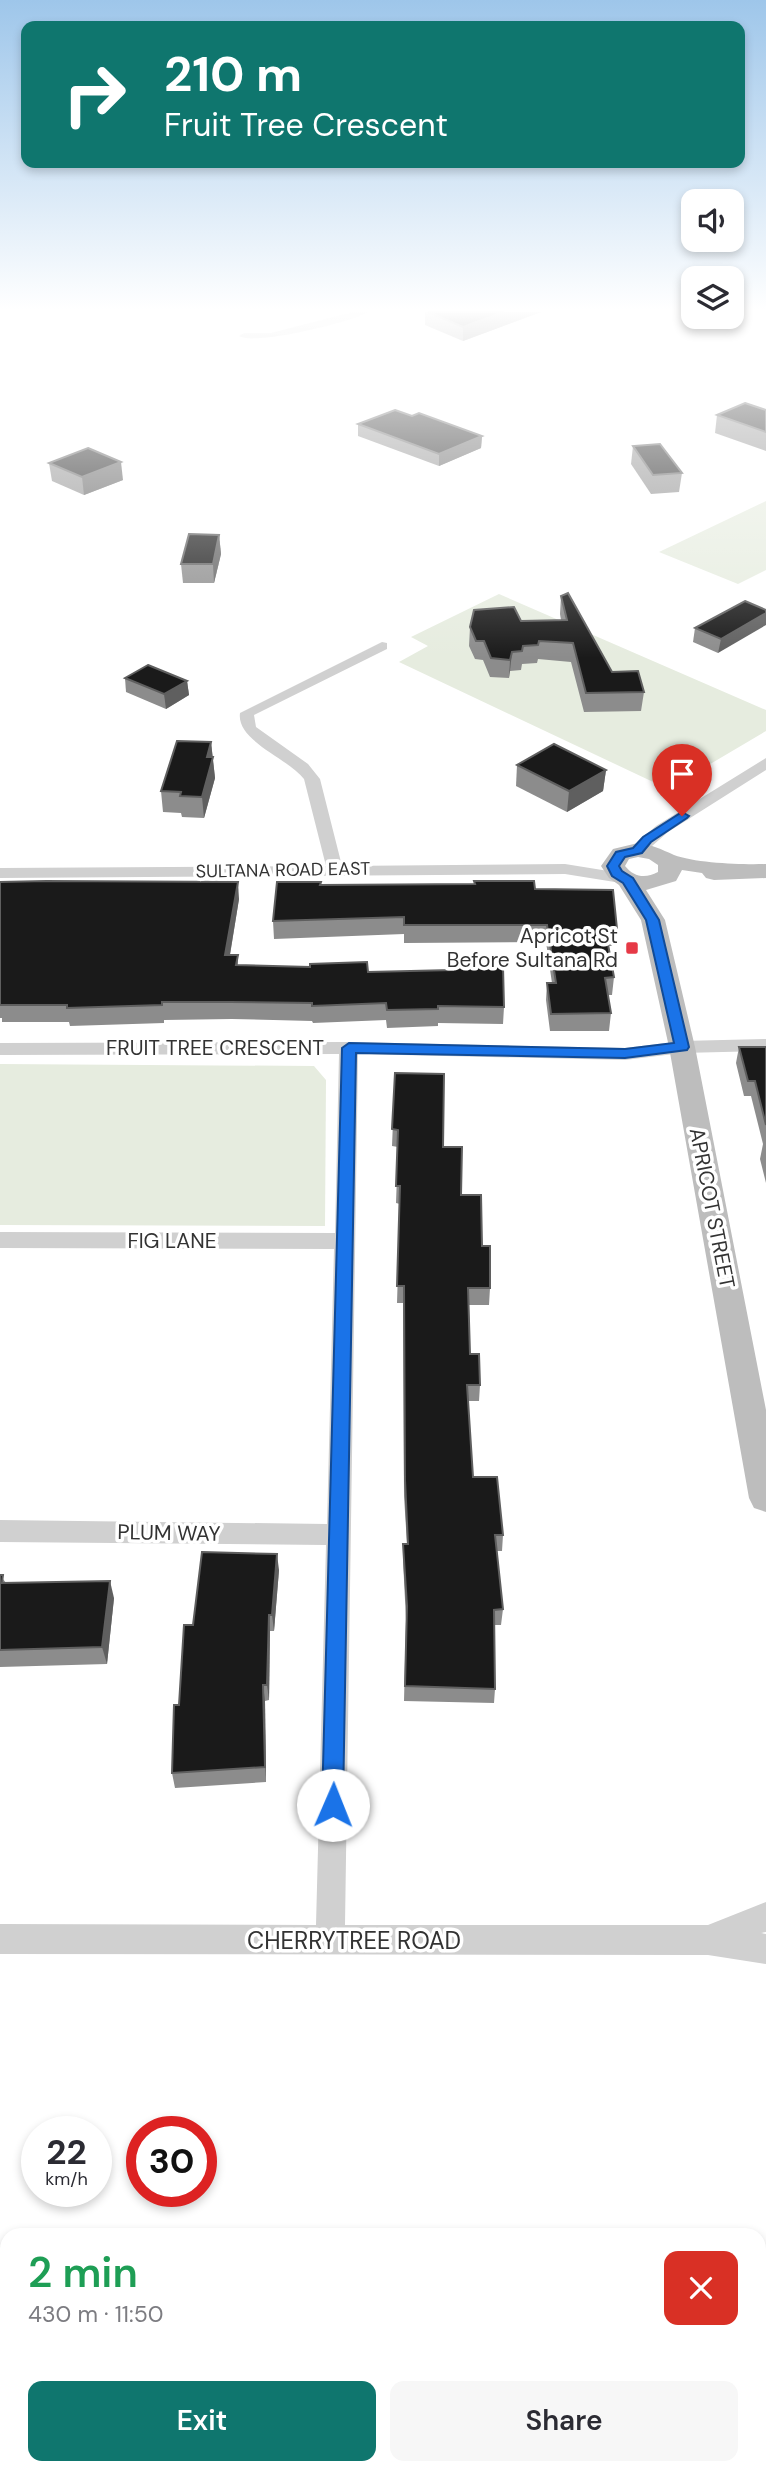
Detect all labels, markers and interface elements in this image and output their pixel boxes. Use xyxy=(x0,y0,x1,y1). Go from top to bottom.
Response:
text: 210 m xyxy=(164,42,302,106)
icon: right xyxy=(49,49,140,140)
text: Fruit Tree Crescent xyxy=(164,104,448,146)
map controls xyxy=(681,189,744,329)
button: sound xyxy=(681,189,744,252)
button: layers xyxy=(681,266,744,329)
pin xyxy=(652,744,712,816)
icon: arrive xyxy=(663,755,701,793)
street label: SULTANA ROAD EAST xyxy=(195,856,371,884)
place label: Apricot St Before Sultana Rd xyxy=(447,922,618,974)
marker: Apricot St Before Sultana Rd xyxy=(624,940,640,956)
street label: FRUIT TREE CRESCENT xyxy=(106,1034,324,1062)
street label: APRICOT STREET xyxy=(683,1125,741,1291)
street label: FIG LANE xyxy=(127,1227,217,1255)
street label: PLUM WAY xyxy=(117,1518,221,1548)
position arrow xyxy=(296,1768,370,1842)
street label: CHERRYTREE ROAD xyxy=(247,1925,461,1956)
speed limit sign: 30 xyxy=(126,2116,217,2207)
text: 22 xyxy=(46,2129,87,2175)
text: km/h xyxy=(45,2167,88,2191)
text: 2 min xyxy=(28,2245,138,2300)
button: close xyxy=(664,2251,738,2325)
text: 430 m · 11:50 xyxy=(28,2299,163,2329)
button: Exit xyxy=(28,2381,376,2461)
button: Share xyxy=(390,2381,738,2461)

